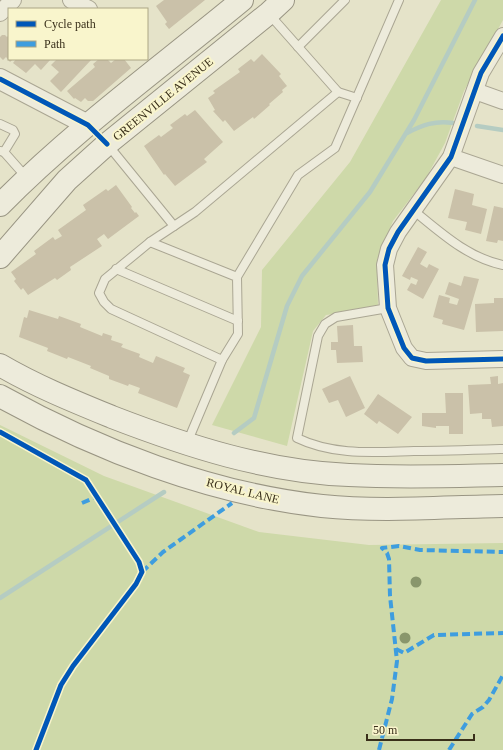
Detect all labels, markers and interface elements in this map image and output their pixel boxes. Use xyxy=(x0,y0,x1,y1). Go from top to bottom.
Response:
legend xyxy=(8,8,148,60)
text: Cycle path xyxy=(44,17,96,31)
text: Path xyxy=(44,37,65,51)
street label: GREENVILLE AVENUE xyxy=(110,54,216,144)
street label: ROYAL LANE xyxy=(205,475,281,507)
scale bar xyxy=(367,716,474,742)
text: 50 m xyxy=(373,723,398,737)

